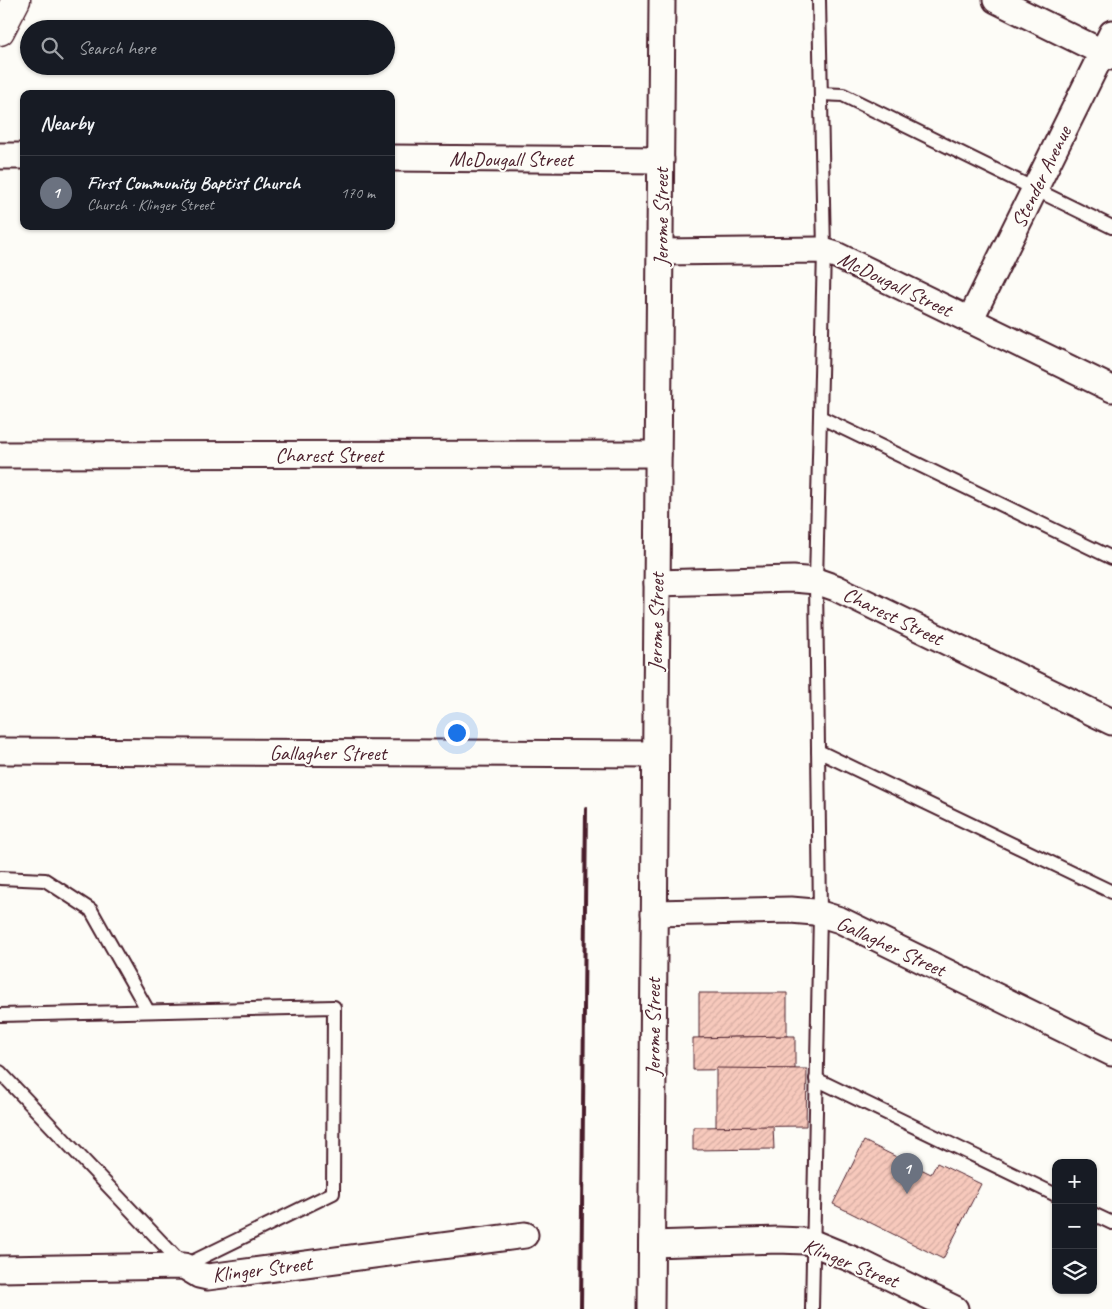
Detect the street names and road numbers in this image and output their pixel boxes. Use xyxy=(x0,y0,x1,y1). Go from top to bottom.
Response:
street label: Stender Avenue xyxy=(1005,121,1077,232)
street label: McDougall Street xyxy=(449,146,575,172)
street label: Jerome Street xyxy=(648,166,674,267)
street label: McDougall Street xyxy=(834,245,958,324)
street label: Charest Street xyxy=(275,442,385,468)
street label: Jerome Street xyxy=(642,571,670,672)
street label: Charest Street xyxy=(839,581,949,652)
street label: Gallagher Street xyxy=(270,740,388,766)
street label: Gallagher Street xyxy=(833,910,951,983)
street label: Jerome Street xyxy=(640,976,666,1077)
street label: Klinger Street xyxy=(800,1232,904,1295)
street label: Klinger Street xyxy=(211,1250,315,1288)

